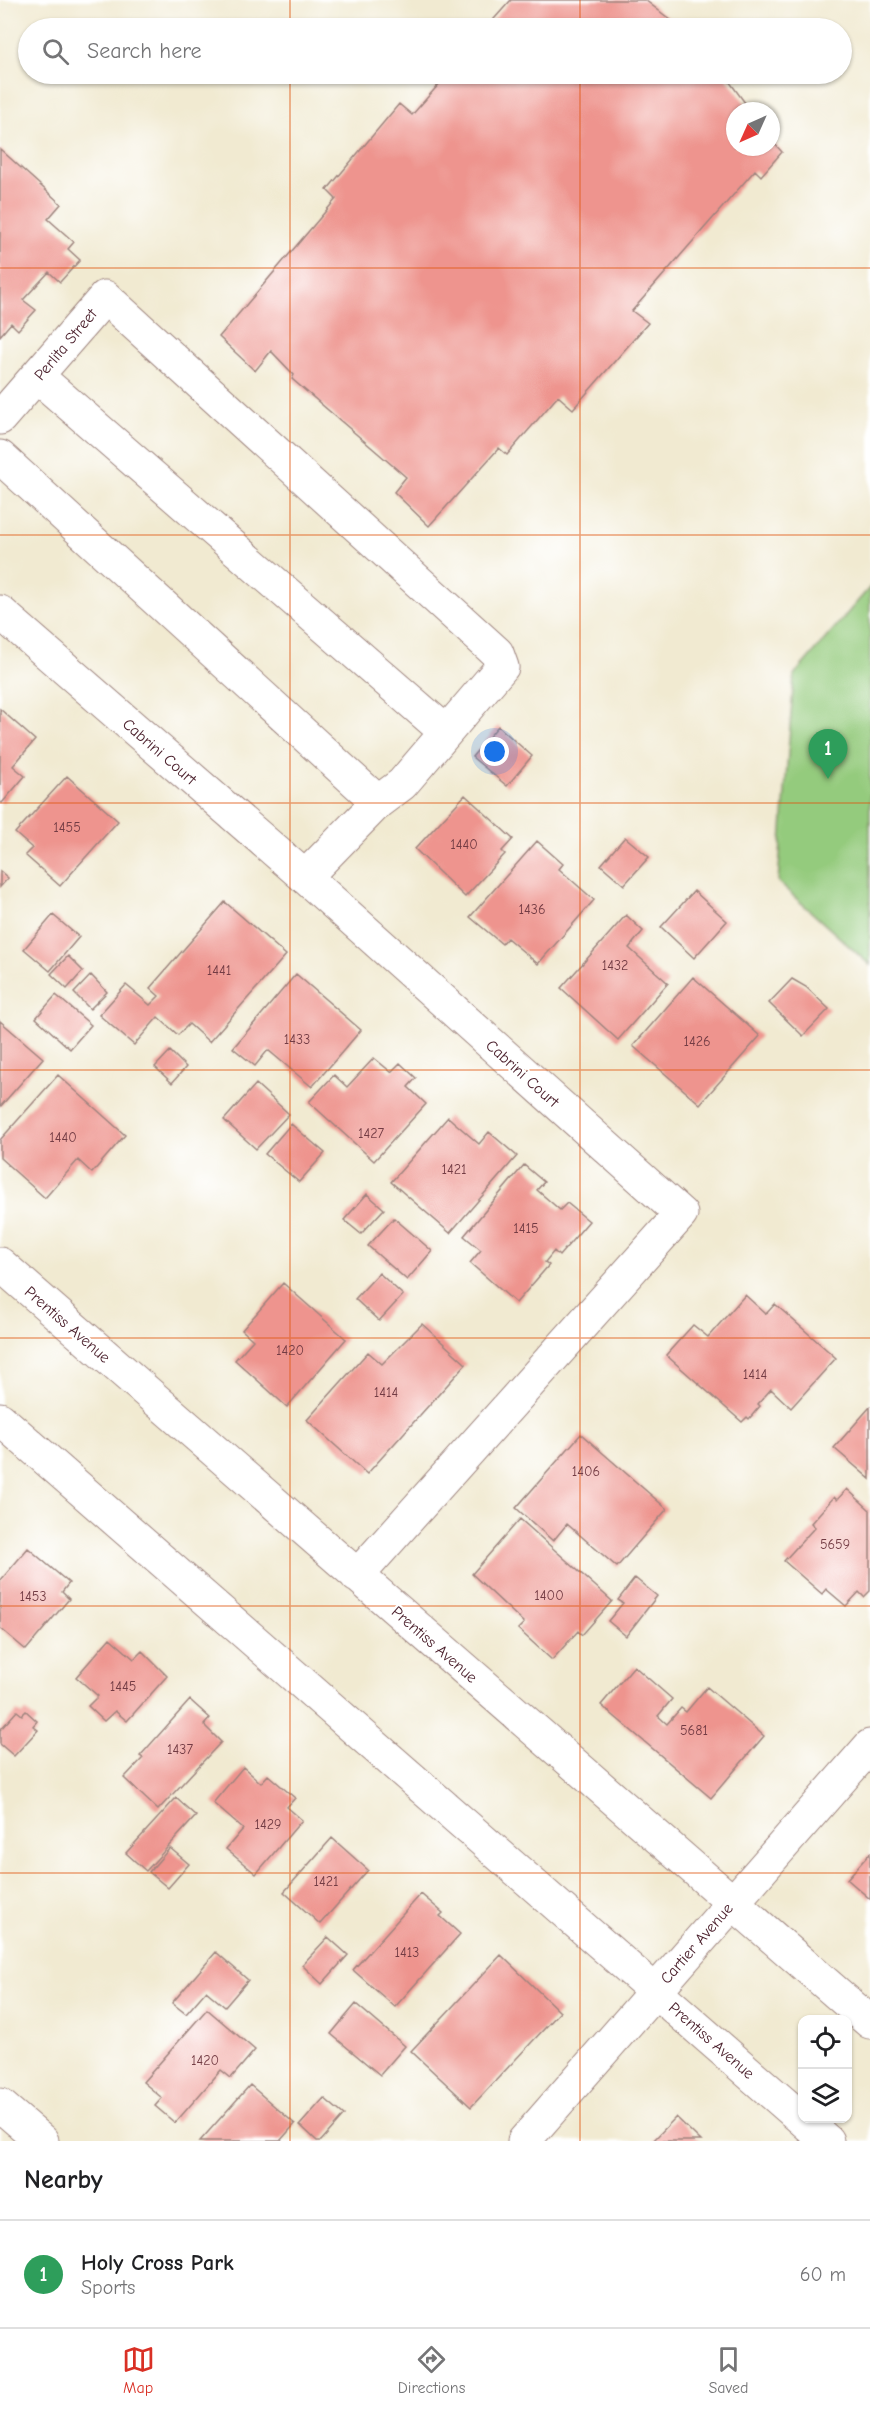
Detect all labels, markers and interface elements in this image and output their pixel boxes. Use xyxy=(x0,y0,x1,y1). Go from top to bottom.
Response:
search box xyxy=(18,18,852,84)
icon: search xyxy=(39,35,72,68)
text: Search here xyxy=(87,38,202,64)
north arrow xyxy=(726,102,780,156)
street label: Perlita Street xyxy=(31,305,101,384)
street label: Cabrini Court xyxy=(119,715,200,789)
pin: 1 xyxy=(808,730,848,779)
your location xyxy=(480,737,509,766)
house number: 1455 xyxy=(53,819,81,836)
house number: 1440 xyxy=(450,836,478,853)
house number: 1436 xyxy=(519,901,545,918)
house number: 1432 xyxy=(602,957,628,974)
house number: 1441 xyxy=(207,962,231,979)
house number: 1433 xyxy=(284,1031,310,1048)
house number: 1426 xyxy=(683,1033,711,1050)
street label: Cabrini Court xyxy=(482,1036,563,1111)
house number: 1427 xyxy=(358,1125,384,1142)
house number: 1440 xyxy=(49,1129,77,1146)
house number: 1421 xyxy=(441,1161,467,1178)
house number: 1415 xyxy=(513,1220,539,1237)
street label: Prentiss Avenue xyxy=(21,1283,114,1367)
house number: 1420 xyxy=(276,1342,304,1359)
house number: 1414 xyxy=(743,1366,768,1383)
house number: 1414 xyxy=(374,1384,399,1401)
house number: 1406 xyxy=(572,1463,600,1480)
house number: 5659 xyxy=(820,1536,850,1553)
house number: 1400 xyxy=(534,1587,564,1604)
house number: 1453 xyxy=(20,1588,46,1605)
street label: Prentiss Avenue xyxy=(388,1603,481,1687)
house number: 1445 xyxy=(110,1678,136,1695)
house number: 5681 xyxy=(680,1722,708,1739)
house number: 1437 xyxy=(167,1741,193,1758)
house number: 1429 xyxy=(254,1816,282,1833)
house number: 1421 xyxy=(313,1873,339,1890)
street label: Cartier Avenue xyxy=(657,1900,737,1988)
house number: 1413 xyxy=(395,1944,419,1961)
street label: Prentiss Avenue xyxy=(665,1999,758,2083)
map controls xyxy=(798,2015,852,2123)
button: locate xyxy=(798,2015,852,2069)
house number: 1420 xyxy=(191,2052,219,2069)
button: layers xyxy=(798,2069,852,2123)
text: Nearby xyxy=(24,2165,103,2195)
text: Holy Cross Park xyxy=(81,2250,234,2276)
text: 1 xyxy=(40,2263,47,2286)
text: 60 m xyxy=(800,2263,846,2286)
text: Sports xyxy=(81,2276,135,2299)
tab: Map xyxy=(122,2343,155,2397)
tab: Directions xyxy=(398,2343,465,2397)
tab: Saved xyxy=(708,2343,748,2397)

